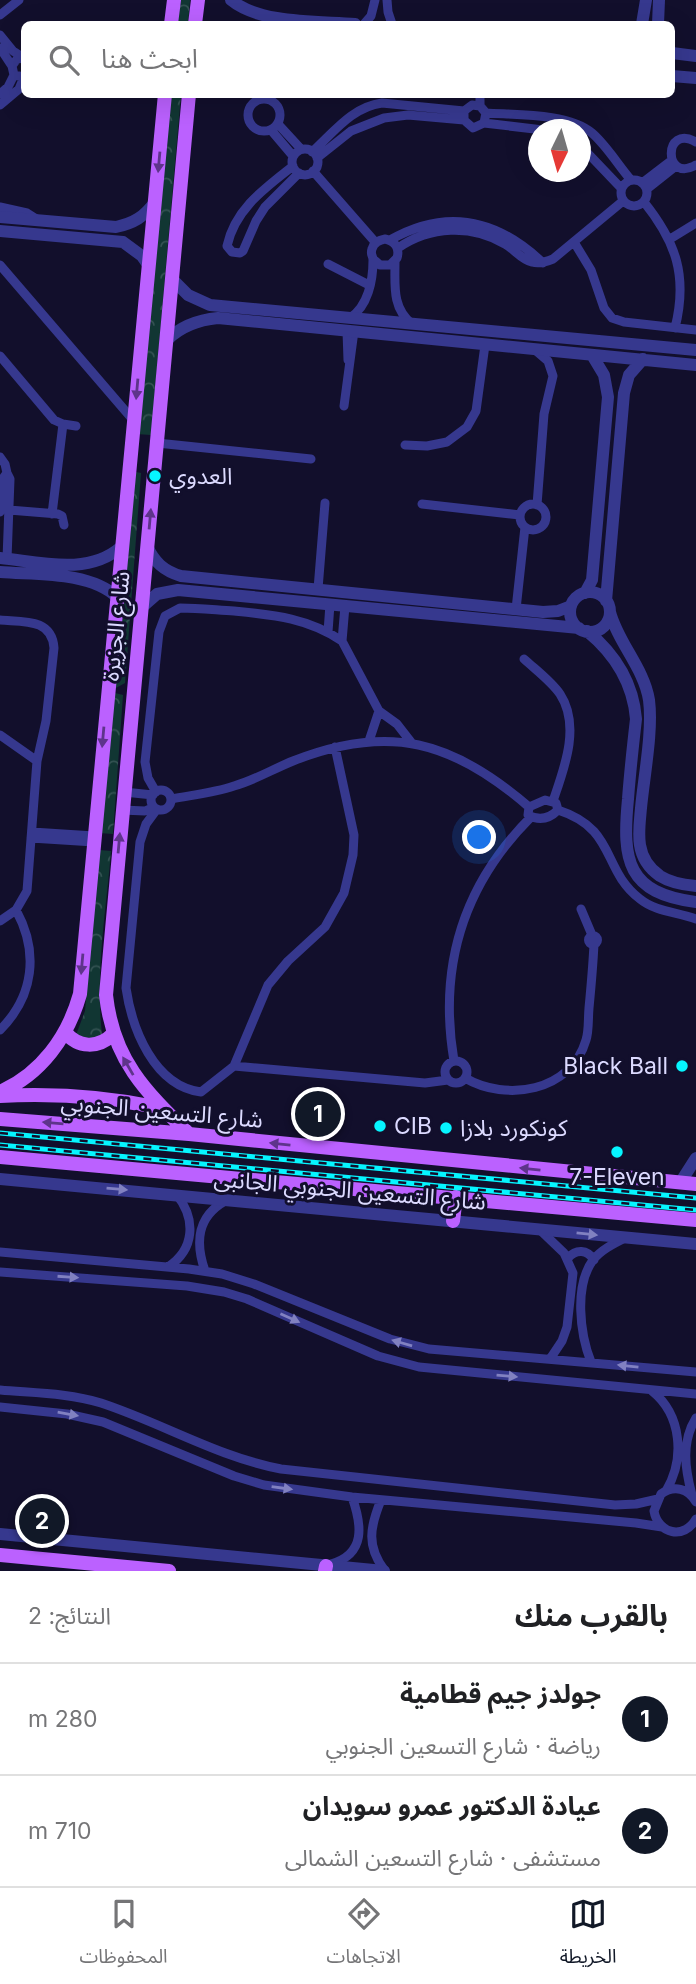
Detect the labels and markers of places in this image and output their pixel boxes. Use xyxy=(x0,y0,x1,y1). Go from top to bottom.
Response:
place label: العدوي xyxy=(169,462,232,493)
marker: العدوي xyxy=(147,468,163,484)
place label: Black Ball xyxy=(563,1052,668,1080)
marker: Black Ball xyxy=(674,1058,690,1074)
pin: 1 xyxy=(295,1088,341,1140)
place label: CIB xyxy=(394,1112,432,1140)
place label: كونكورد بلازا xyxy=(460,1114,568,1142)
marker: CIB xyxy=(372,1118,388,1134)
marker: كونكورد بلازا xyxy=(438,1120,454,1136)
marker: 7-Eleven xyxy=(609,1144,625,1160)
place label: 7-Eleven xyxy=(569,1163,665,1191)
pin: 2 xyxy=(19,1495,65,1547)

